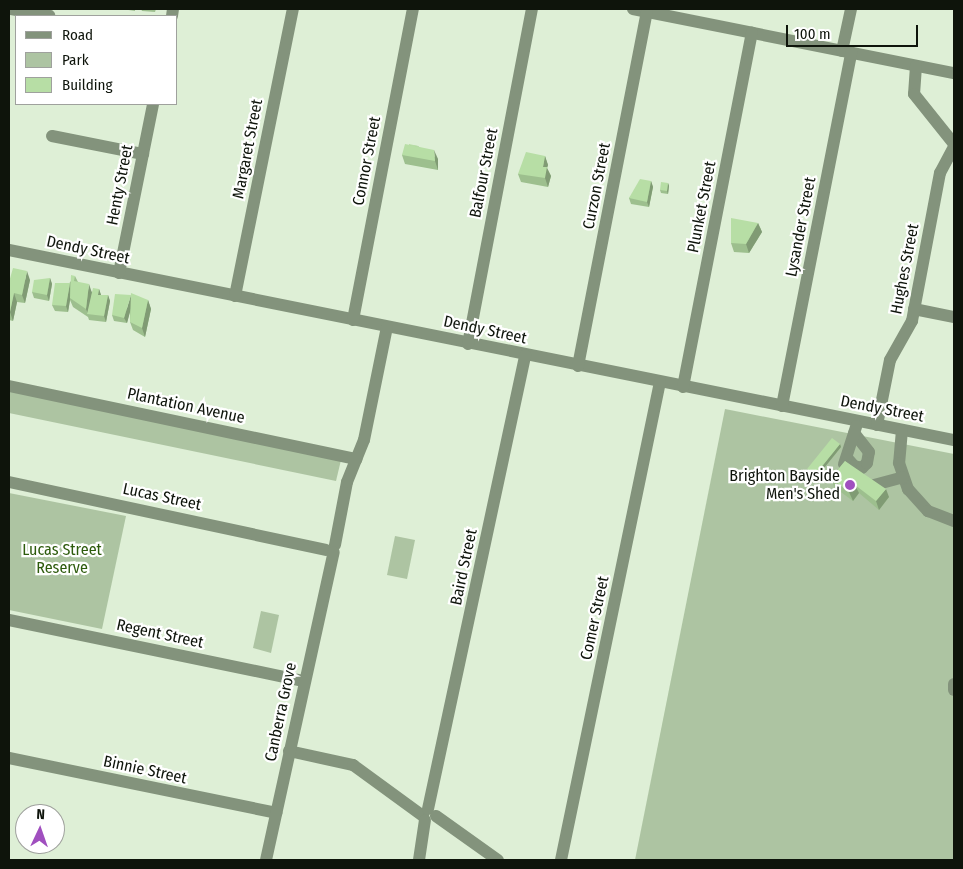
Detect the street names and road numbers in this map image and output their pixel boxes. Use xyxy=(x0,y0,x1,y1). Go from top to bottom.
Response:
street label: Margaret Street xyxy=(229,98,267,200)
street label: Connor Street xyxy=(349,115,385,207)
street label: Balfour Street xyxy=(466,127,502,219)
street label: Curzon Street xyxy=(579,141,615,231)
street label: Henty Street xyxy=(103,143,137,227)
street label: Plunket Street xyxy=(684,160,720,254)
street label: Lysander Street xyxy=(782,175,820,279)
street label: Hughes Street xyxy=(887,222,923,316)
street label: Dendy Street xyxy=(45,232,131,268)
street label: Dendy Street xyxy=(442,312,528,348)
street label: Plantation Avenue xyxy=(126,384,246,428)
street label: Dendy Street xyxy=(839,392,925,426)
street label: Lucas Street xyxy=(121,479,203,515)
street label: Baird Street xyxy=(447,527,481,607)
street label: Comer Street xyxy=(577,574,613,662)
street label: Regent Street xyxy=(115,615,205,653)
street label: Canberra Grove xyxy=(261,661,301,763)
street label: Binnie Street xyxy=(102,752,188,788)

